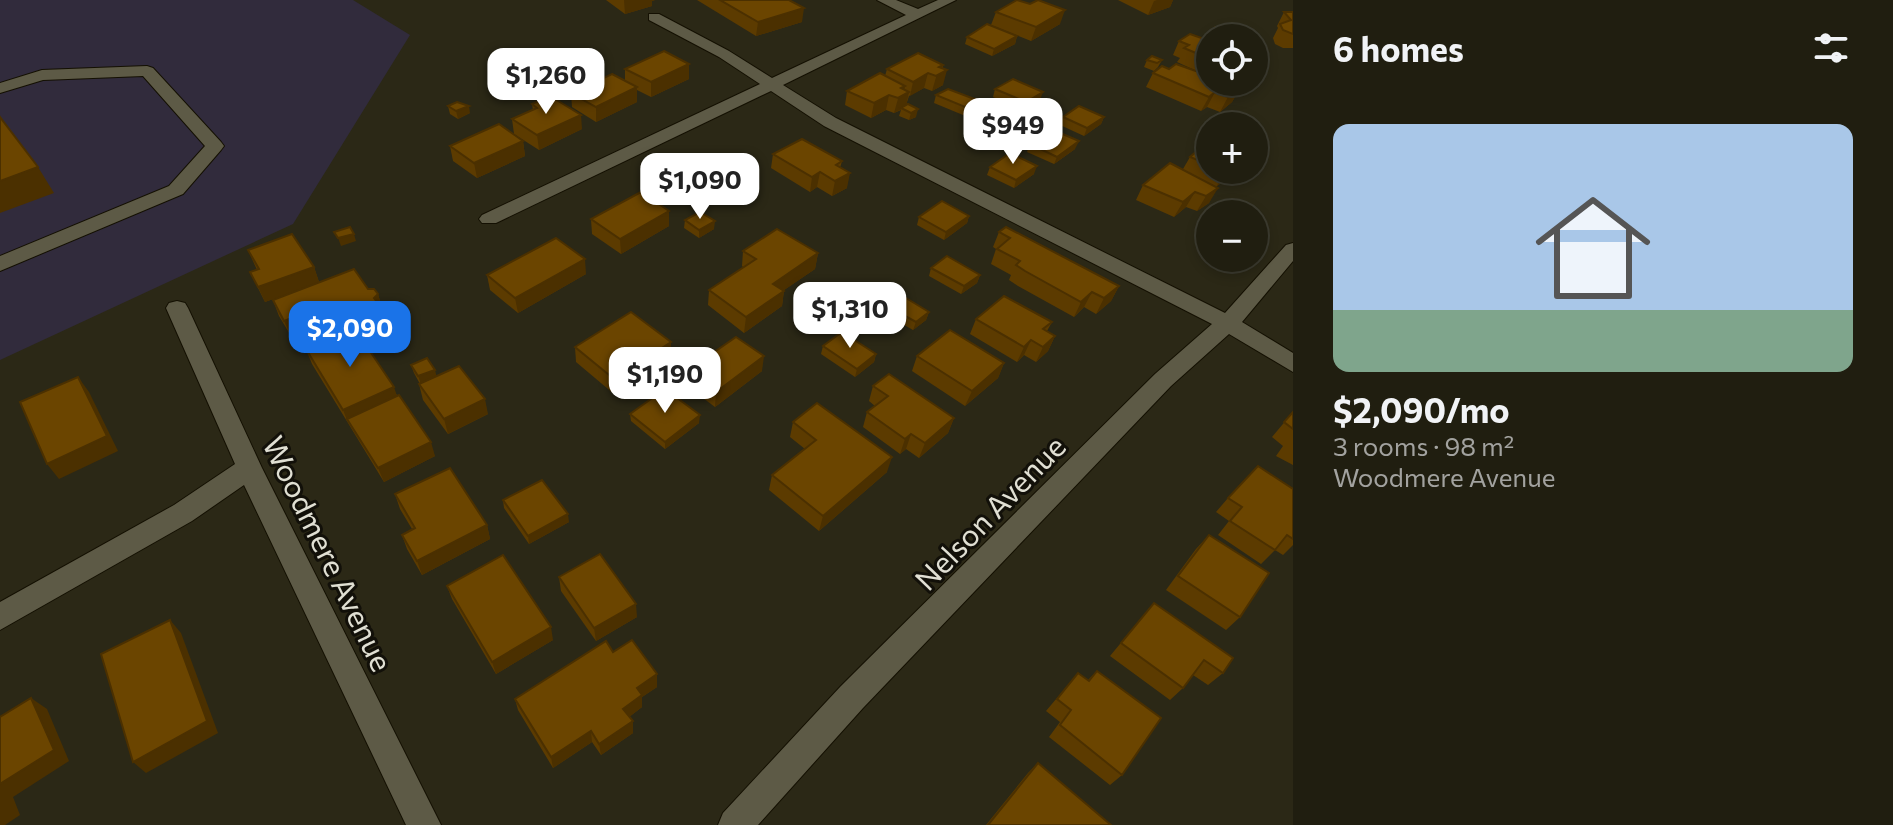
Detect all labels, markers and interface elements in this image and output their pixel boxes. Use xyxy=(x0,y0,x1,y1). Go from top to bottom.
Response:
map controls xyxy=(1196,24,1268,272)
button: locate xyxy=(1196,24,1268,96)
icon: filters xyxy=(1809,26,1853,70)
text: 6 homes xyxy=(1333,27,1464,69)
pin: $1,260 xyxy=(481,48,611,116)
text: $1,260 xyxy=(505,58,587,89)
pin: $949 xyxy=(966,98,1060,166)
text: $949 xyxy=(982,108,1044,139)
button: + xyxy=(1196,112,1268,184)
pin: $1,090 xyxy=(635,153,765,221)
text: $1,090 xyxy=(658,163,742,194)
icon: home xyxy=(1521,176,1665,320)
button: − xyxy=(1196,200,1268,272)
pin: $1,310 xyxy=(785,282,915,350)
text: $1,310 xyxy=(811,292,889,323)
pin: $2,090 xyxy=(285,301,415,369)
text: $2,090 xyxy=(307,311,393,342)
pin: $1,190 xyxy=(600,347,730,415)
text: $1,190 xyxy=(627,357,703,388)
text: $2,090/mo xyxy=(1333,388,1510,430)
street label: Nelson Avenue xyxy=(906,427,1072,597)
street label: Woodmere Avenue xyxy=(256,430,402,676)
text: 3 rooms · 98 m² xyxy=(1333,430,1514,461)
text: Woodmere Avenue xyxy=(1333,461,1556,492)

